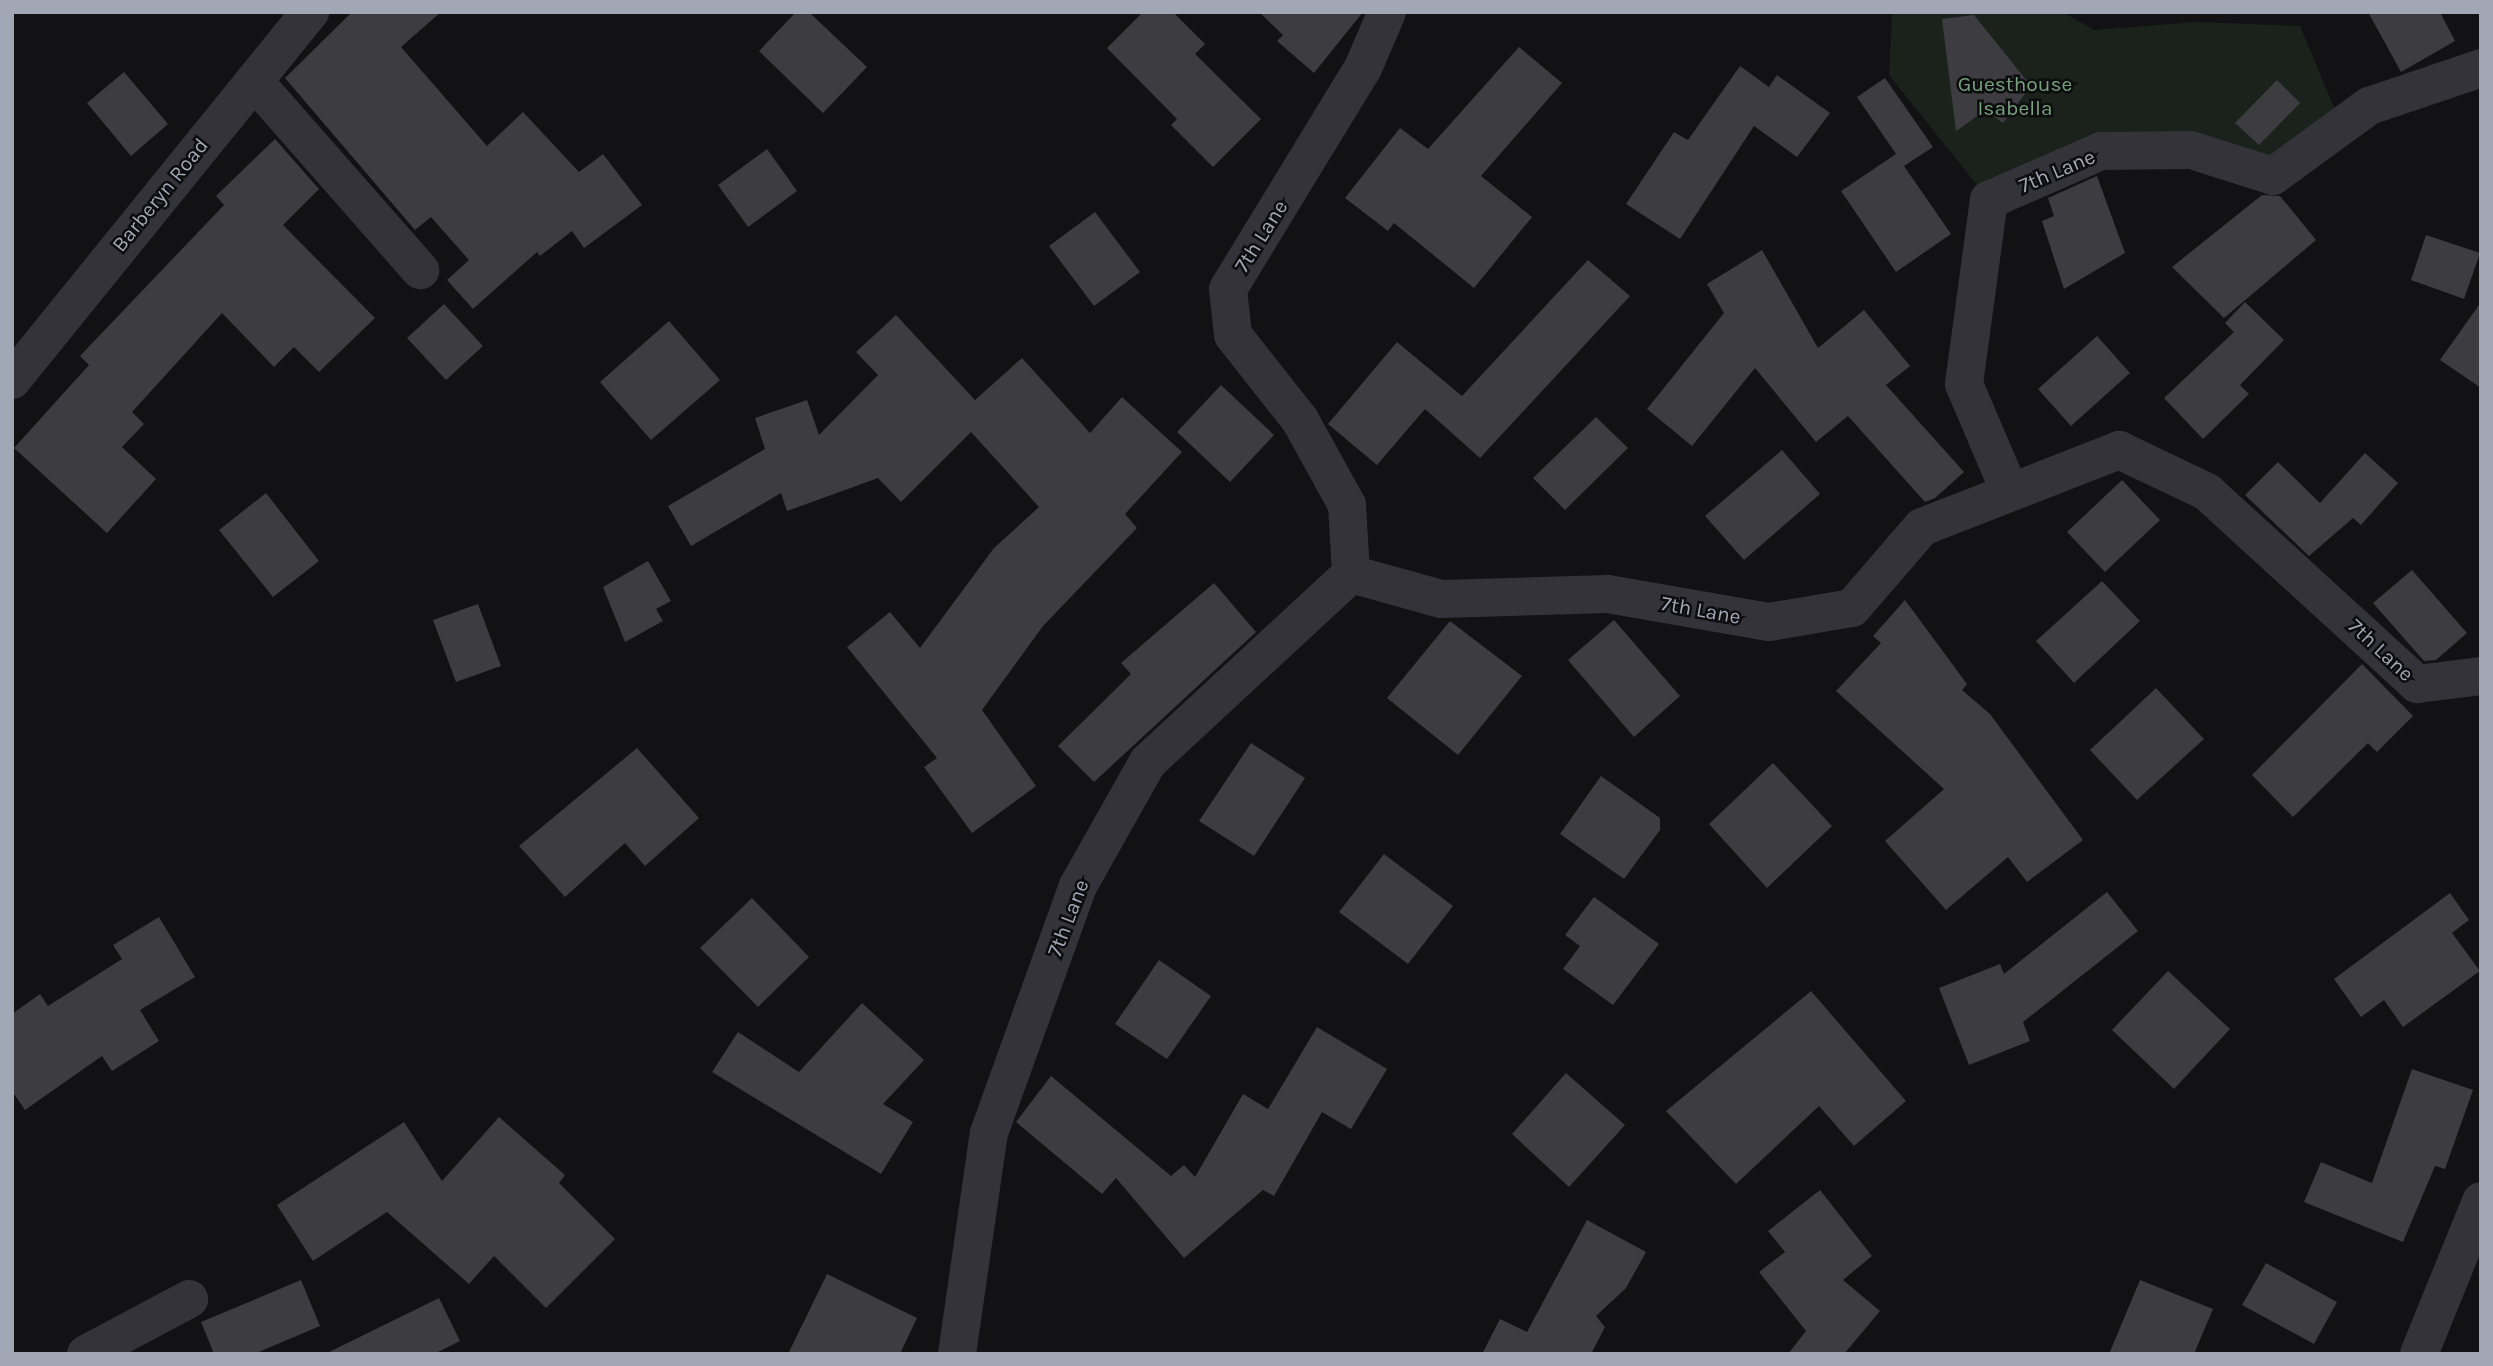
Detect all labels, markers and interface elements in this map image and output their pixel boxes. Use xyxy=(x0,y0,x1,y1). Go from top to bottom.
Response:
park label: Guesthouse Isabella xyxy=(1958,71,2072,121)
street label: Barberyn Road xyxy=(107,133,213,257)
street label: 7th Lane xyxy=(2015,144,2099,198)
street label: 7th Lane xyxy=(1229,195,1293,277)
street label: 7th Lane xyxy=(1659,591,1743,629)
street label: 7th Lane xyxy=(2343,613,2419,687)
street label: 7th Lane xyxy=(1042,876,1094,960)

